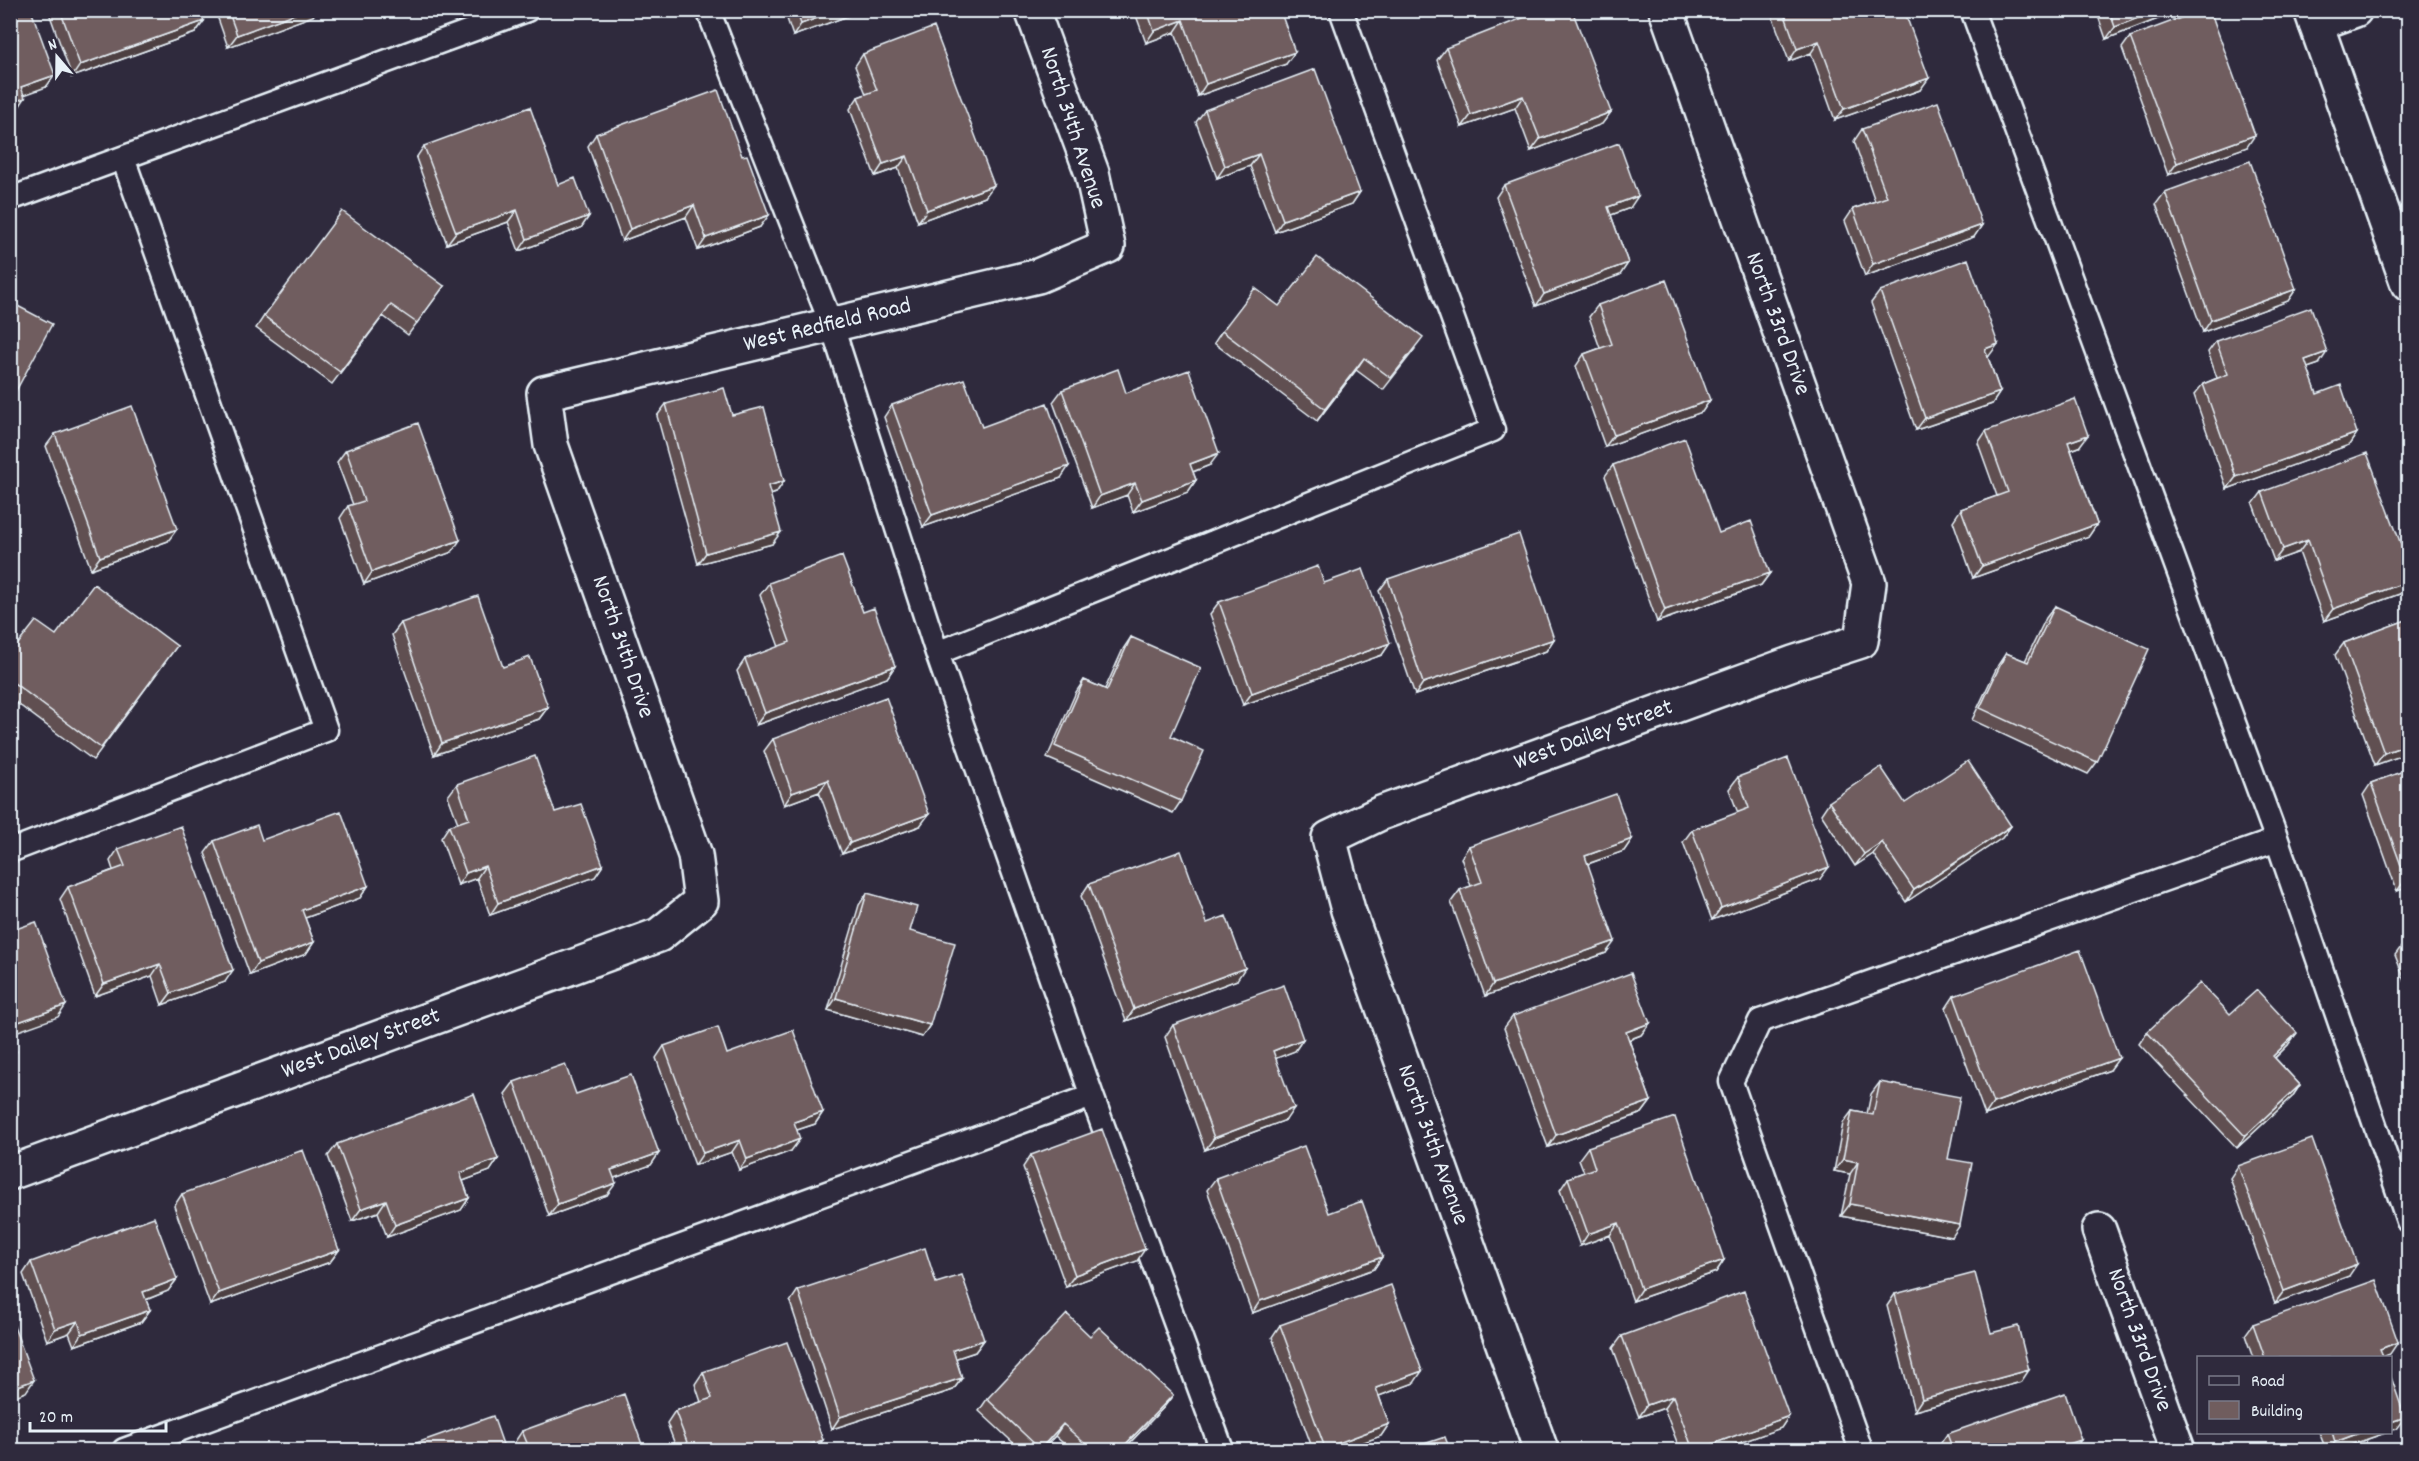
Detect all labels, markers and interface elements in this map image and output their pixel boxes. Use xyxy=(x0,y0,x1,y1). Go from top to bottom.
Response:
north arrow xyxy=(27,27,87,87)
text: N xyxy=(45,33,60,57)
street label: North 34th Avenue xyxy=(1030,43,1114,213)
street label: North 33rd Drive xyxy=(1735,248,1819,400)
street label: West Redfield Road xyxy=(740,290,915,362)
street label: North 34th Drive xyxy=(582,571,662,723)
street label: West Dailey Street xyxy=(1510,691,1678,780)
street label: West Dailey Street xyxy=(277,1000,445,1089)
street label: North 34th Avenue xyxy=(1387,1060,1477,1230)
street label: North 33rd Drive xyxy=(2097,1264,2180,1416)
legend xyxy=(2197,1356,2392,1434)
text: Road xyxy=(2251,1370,2285,1395)
scale bar xyxy=(30,1395,166,1433)
text: Building xyxy=(2251,1400,2303,1425)
text: 20 m xyxy=(39,1406,73,1431)

